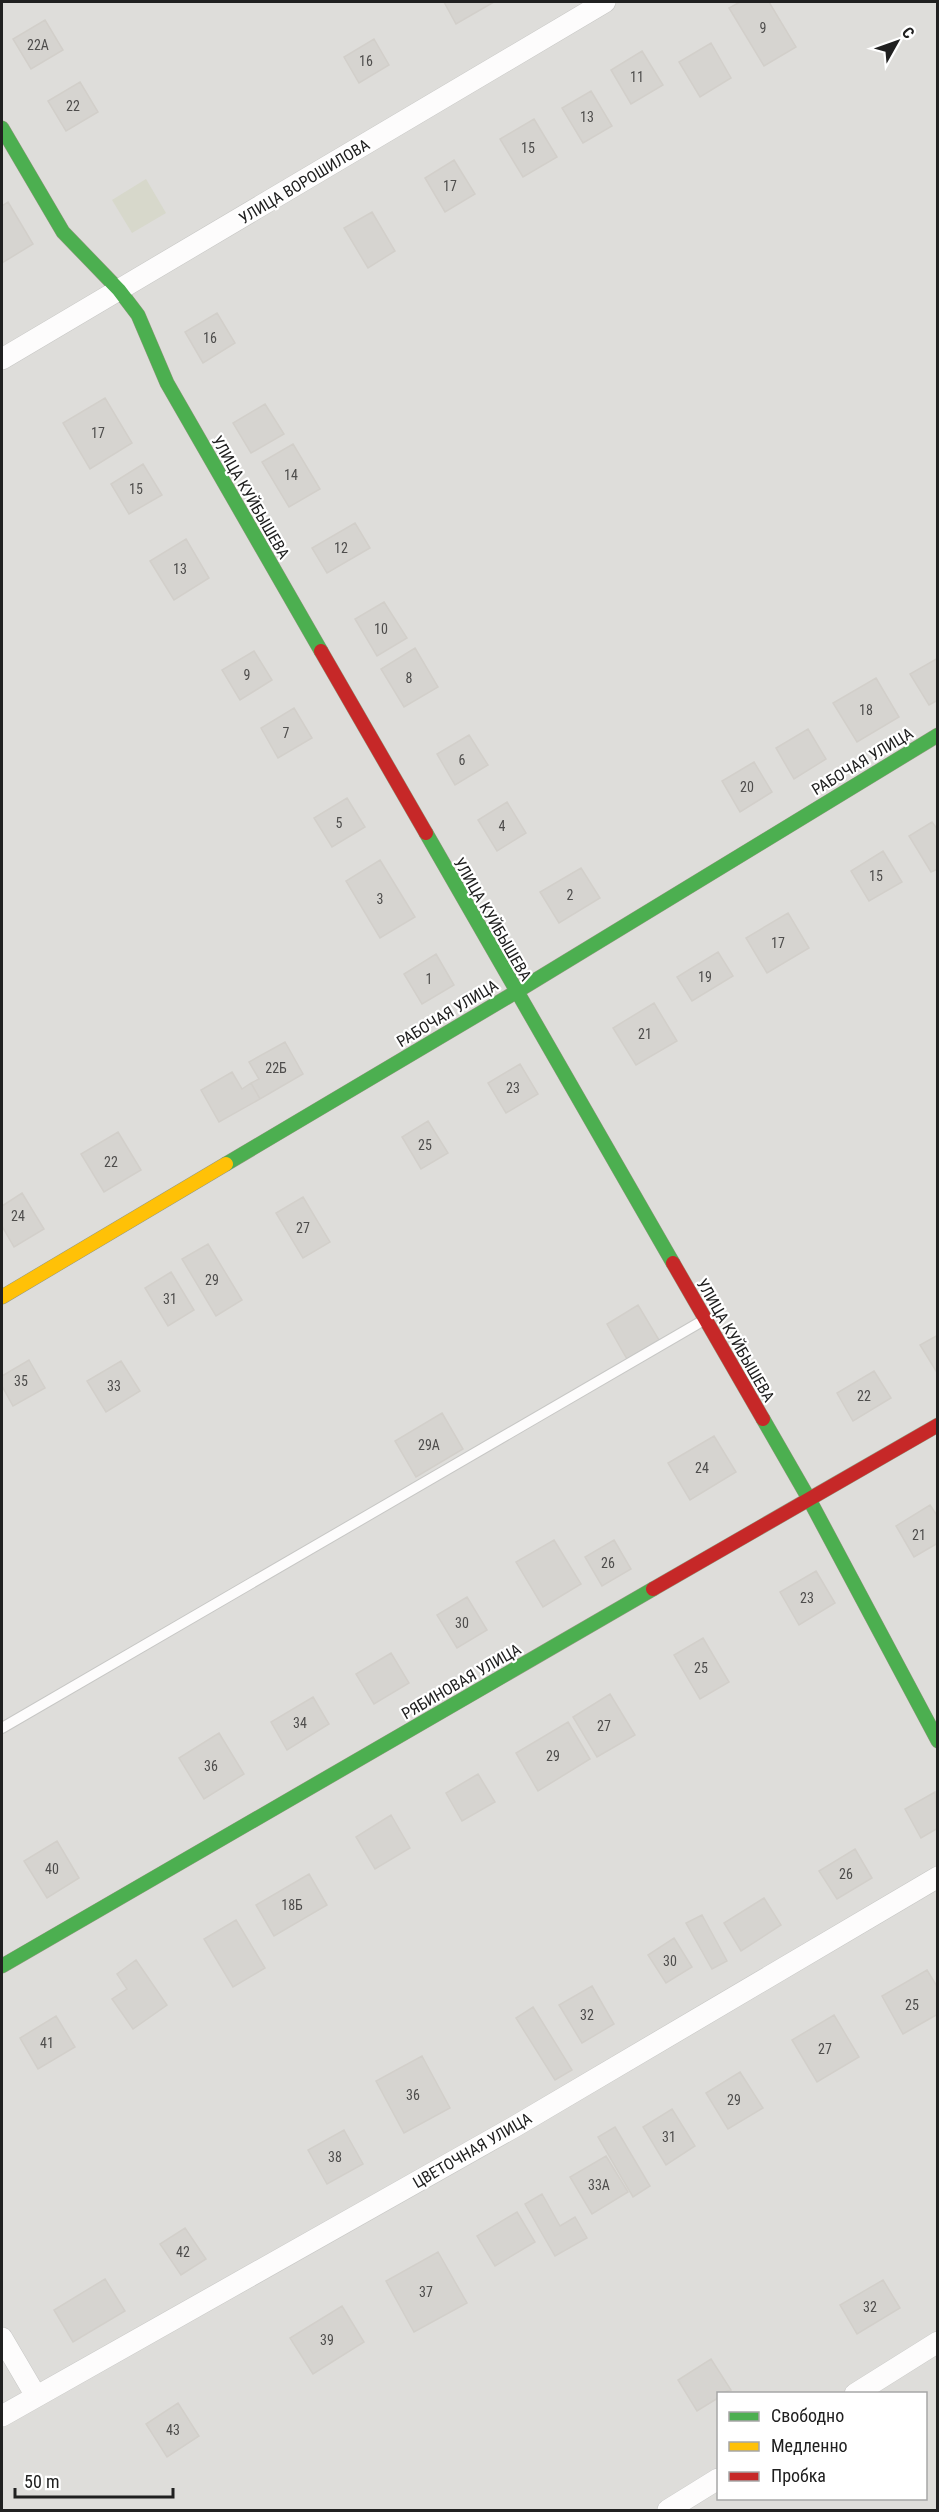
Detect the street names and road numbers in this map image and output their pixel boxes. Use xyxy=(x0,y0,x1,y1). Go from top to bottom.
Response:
street label: УЛИЦА ВОРОШИЛОВА xyxy=(236,135,373,228)
street label: УЛИЦА КУЙБЫШЕВА xyxy=(208,432,294,562)
street label: РАБОЧАЯ УЛИЦА xyxy=(808,724,916,799)
street label: УЛИЦА КУЙБЫШЕВА xyxy=(450,854,536,984)
street label: РАБОЧАЯ УЛИЦА xyxy=(393,976,501,1051)
street label: УЛИЦА КУЙБЫШЕВА xyxy=(693,1275,779,1405)
street label: РЯБИНОВАЯ УЛИЦА xyxy=(398,1640,524,1723)
street label: ЦВЕТОЧНАЯ УЛИЦА xyxy=(409,2109,535,2192)

